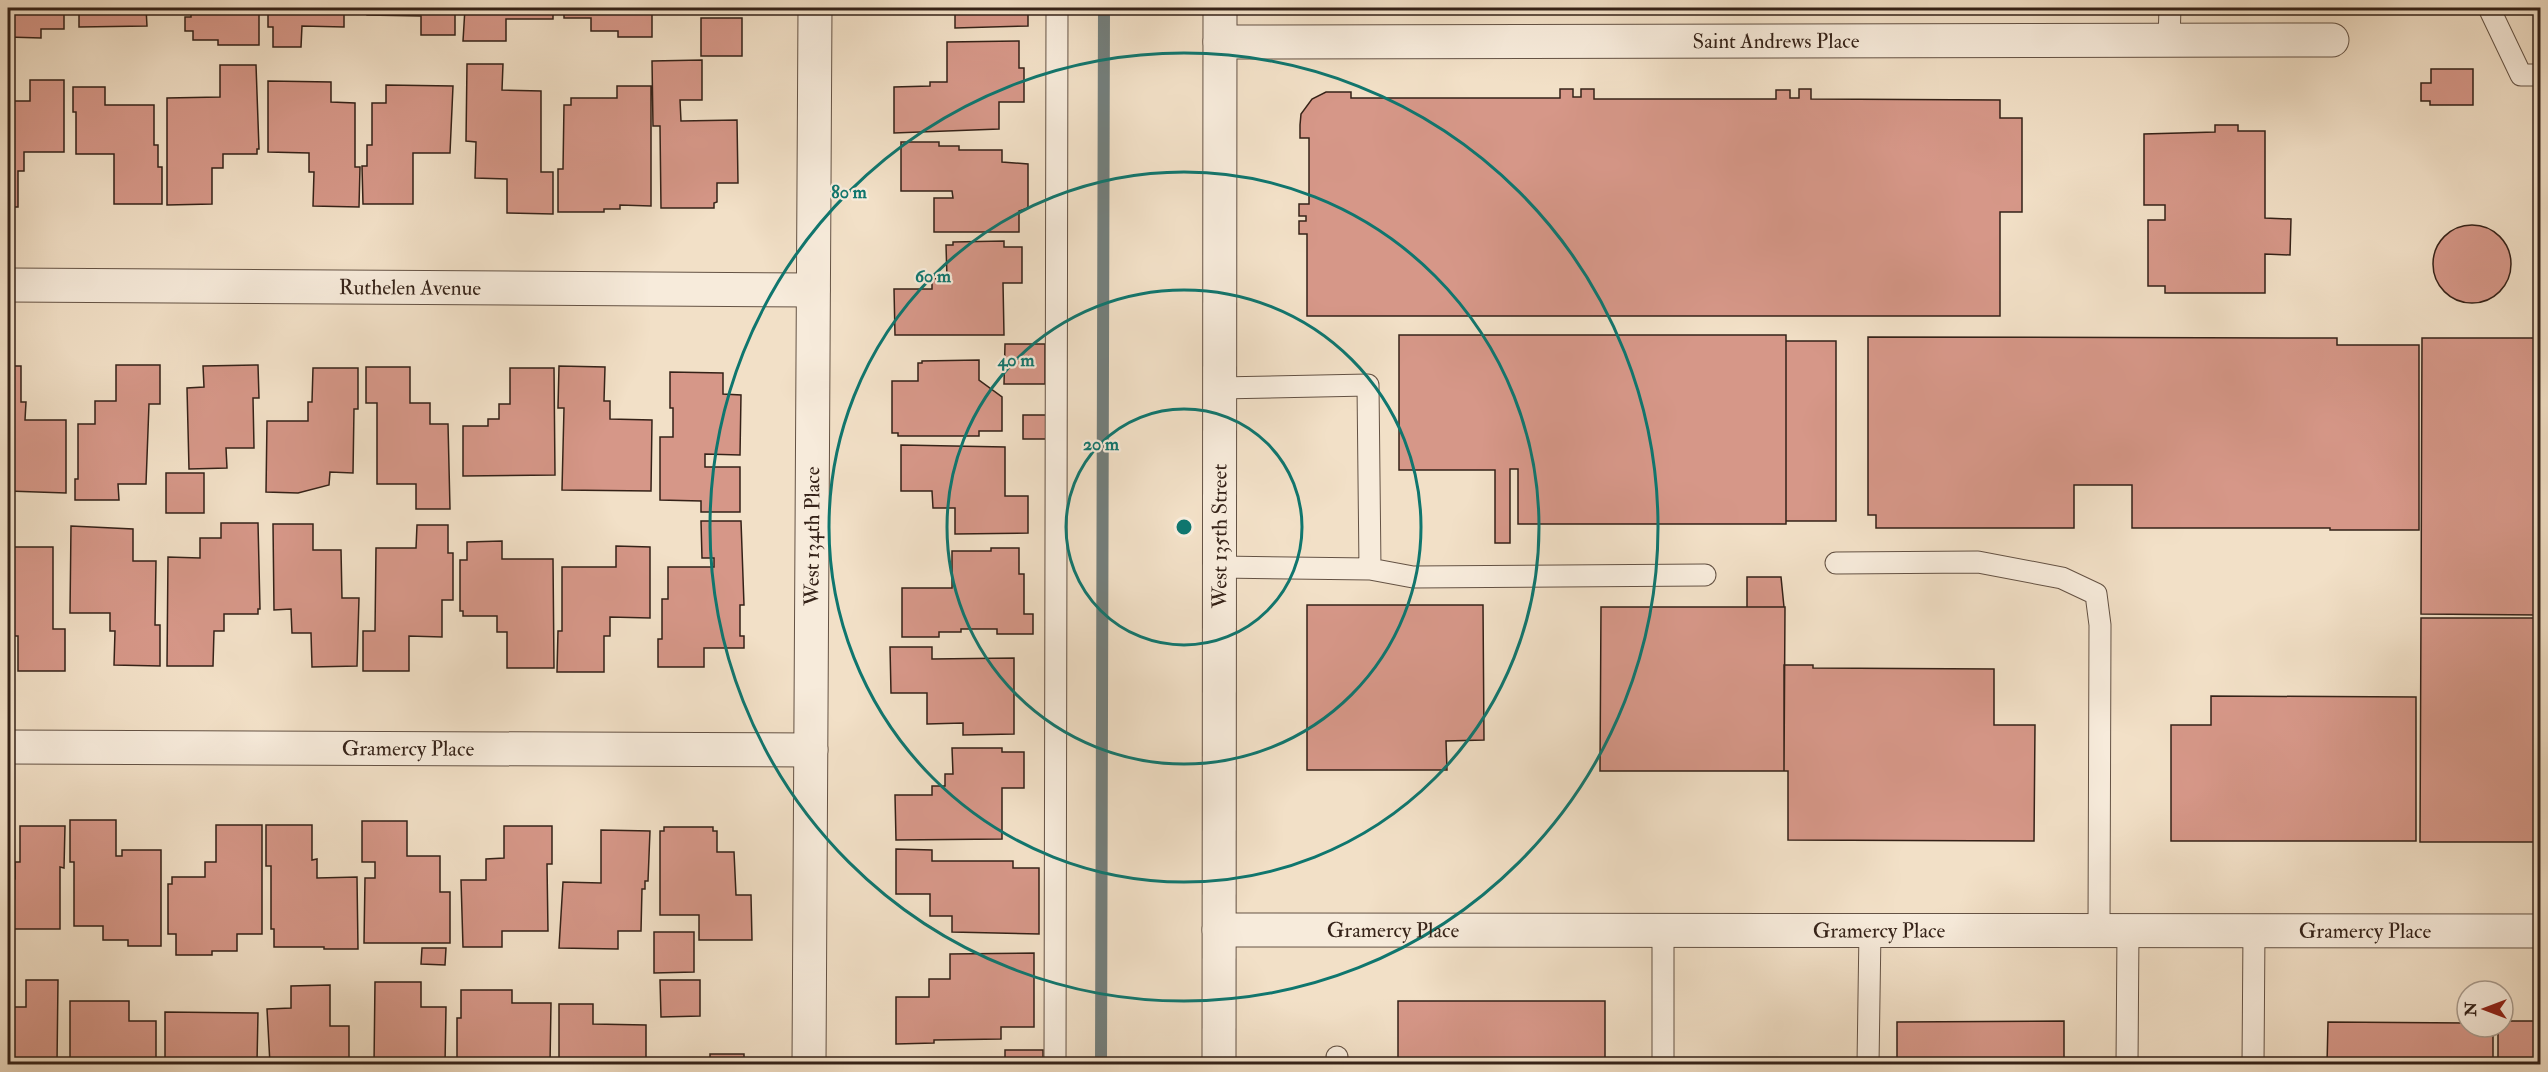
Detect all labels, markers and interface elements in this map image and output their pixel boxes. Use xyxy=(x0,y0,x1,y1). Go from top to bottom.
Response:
street label: Saint Andrews Place xyxy=(1692,28,1860,55)
text: 80 m xyxy=(831,181,868,204)
text: 60 m xyxy=(915,265,952,288)
street label: Ruthelen Avenue xyxy=(339,274,482,302)
text: 40 m xyxy=(997,349,1035,372)
text: 20 m xyxy=(1083,433,1120,456)
street label: West 135th Street xyxy=(1206,464,1234,609)
street label: West 134th Place xyxy=(799,466,826,607)
centre of rings xyxy=(1174,517,1194,537)
street label: Gramercy Place xyxy=(342,735,475,763)
street label: Gramercy Place xyxy=(1327,917,1460,944)
street label: Gramercy Place xyxy=(1813,917,1946,945)
street label: Gramercy Place xyxy=(2299,918,2432,945)
north arrow xyxy=(2455,979,2515,1039)
text: N xyxy=(2461,1001,2481,1017)

